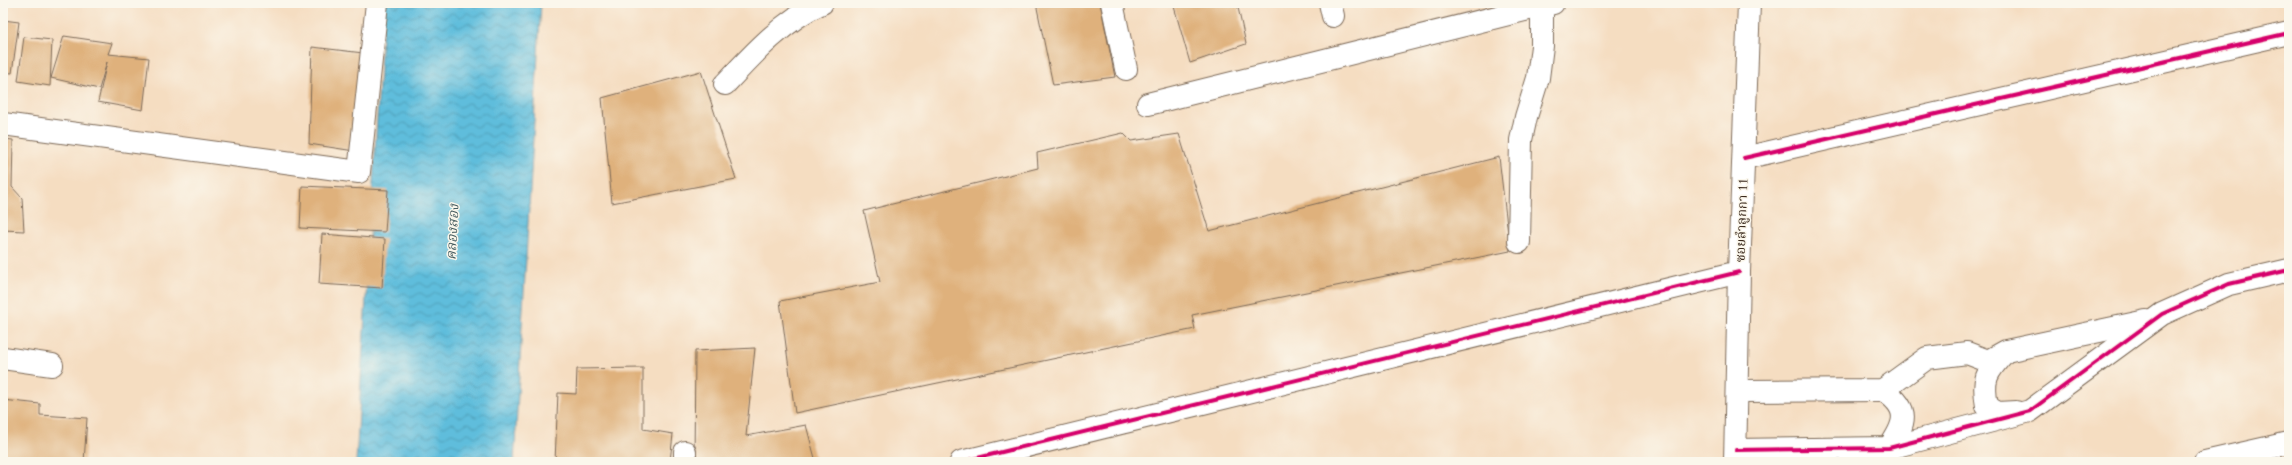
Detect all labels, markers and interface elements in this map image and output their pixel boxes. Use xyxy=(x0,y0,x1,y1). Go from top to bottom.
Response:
street label: ซอยลำลูกกา 11 xyxy=(1732,178,1752,262)
water label: คลองสอง xyxy=(442,202,464,261)

